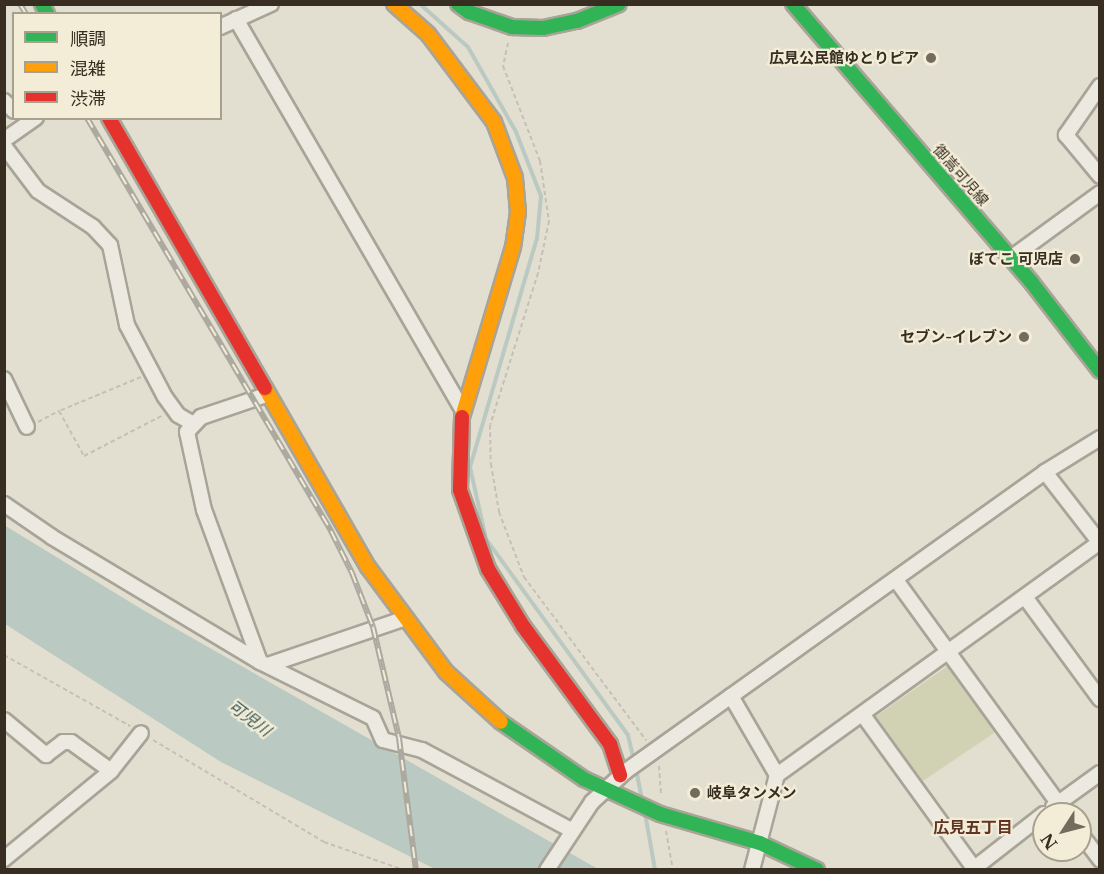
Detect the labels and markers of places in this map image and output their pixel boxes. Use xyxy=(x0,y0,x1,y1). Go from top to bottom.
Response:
place label: 広見公民館ゆとりピア xyxy=(769,49,919,67)
marker: 広見公民館ゆとりピア xyxy=(924,51,938,65)
place label: ぼてこ 可児店 xyxy=(969,250,1063,268)
marker: ぼてこ 可児店 xyxy=(1068,252,1082,266)
place label: セブン-イレブン xyxy=(900,328,1012,346)
marker: セブン-イレブン xyxy=(1017,330,1031,344)
place label: 岐阜タンメン xyxy=(707,784,797,802)
marker: 岐阜タンメン xyxy=(688,786,702,800)

